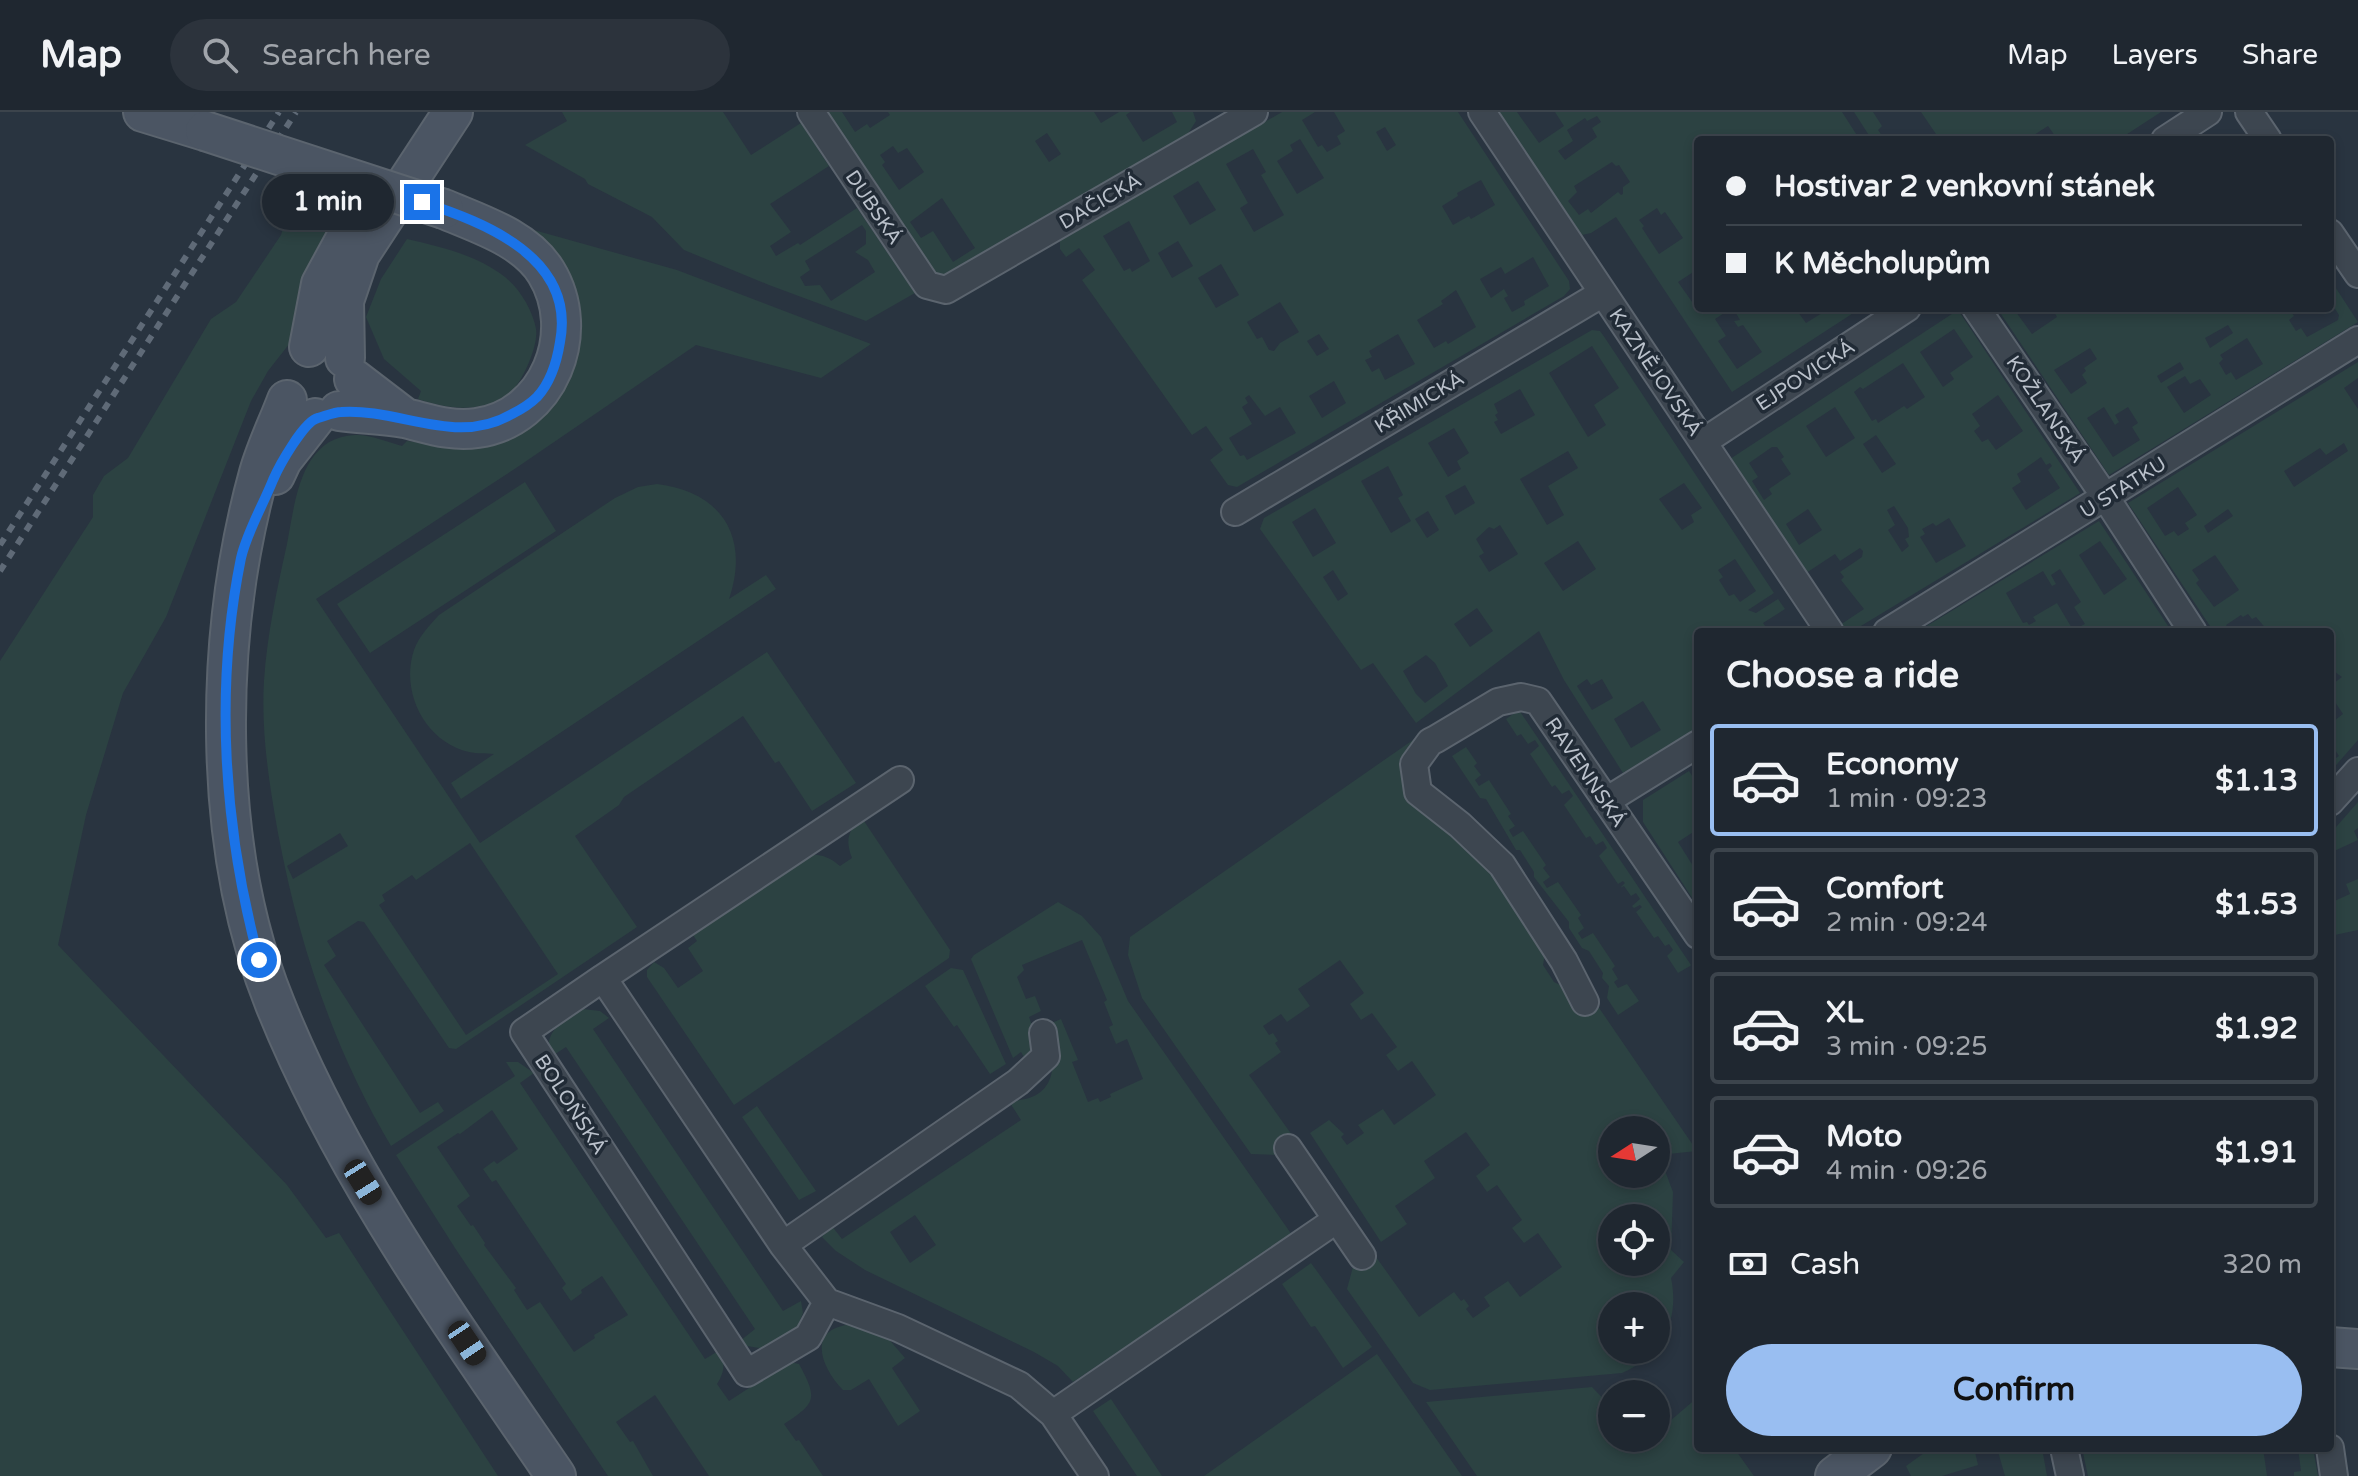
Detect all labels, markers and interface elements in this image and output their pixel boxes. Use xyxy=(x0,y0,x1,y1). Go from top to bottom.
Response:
search box xyxy=(170,19,730,91)
text: Map xyxy=(40,32,122,78)
icon: search xyxy=(198,33,242,77)
text: Search here xyxy=(262,37,431,74)
text: Map xyxy=(2007,38,2068,72)
text: Layers xyxy=(2112,38,2198,72)
text: Share xyxy=(2242,38,2318,72)
street label: DUBSKÁ xyxy=(840,165,908,249)
street label: DAČICKÁ xyxy=(1055,168,1146,235)
text: Hostivar 2 venkovní stánek xyxy=(1774,168,2155,205)
callout: 1 min xyxy=(262,174,394,230)
route end xyxy=(404,184,440,220)
text: 1 min xyxy=(293,186,363,217)
text: K Měcholupům xyxy=(1774,245,1990,282)
street label: KAZNĚJOVSKÁ xyxy=(1604,304,1708,441)
street label: EJPOVICKÁ xyxy=(1751,334,1859,417)
street label: KOŽLANSKÁ xyxy=(2001,351,2091,468)
street label: KŘIMICKÁ xyxy=(1370,366,1469,439)
street label: U STATKU xyxy=(2076,452,2171,524)
text: Choose a ride xyxy=(1726,654,1959,697)
street label: RAVENNSKÁ xyxy=(1540,713,1632,832)
icon: car xyxy=(1730,744,1802,816)
text: Economy xyxy=(1826,746,1959,783)
text: $1.13 xyxy=(2215,762,2298,799)
text: 1 min · 09:23 xyxy=(1826,783,1988,814)
icon: car xyxy=(1730,868,1802,940)
text: Comfort xyxy=(1826,870,1944,907)
text: $1.53 xyxy=(2215,886,2298,923)
text: 2 min · 09:24 xyxy=(1826,907,1988,938)
route start xyxy=(241,942,277,978)
icon: car xyxy=(1730,992,1802,1064)
text: XL xyxy=(1826,994,1863,1031)
text: $1.92 xyxy=(2215,1010,2298,1047)
text: 3 min · 09:25 xyxy=(1826,1031,1988,1062)
street label: BOLOŇSKÁ xyxy=(529,1050,612,1159)
north arrow xyxy=(1598,1116,1670,1188)
map controls xyxy=(1598,1116,1670,1452)
icon: car xyxy=(1730,1116,1802,1188)
text: Moto xyxy=(1826,1118,1902,1155)
text: $1.91 xyxy=(2215,1134,2298,1171)
car xyxy=(340,1155,386,1209)
text: 4 min · 09:26 xyxy=(1826,1155,1988,1186)
button: locate xyxy=(1598,1204,1670,1276)
icon: cash xyxy=(1726,1242,1770,1286)
text: Cash xyxy=(1790,1246,1860,1283)
text: 320 m xyxy=(2222,1249,2302,1280)
button: + xyxy=(1598,1292,1670,1364)
car xyxy=(444,1316,490,1370)
button: Confirm xyxy=(1726,1344,2302,1436)
button: − xyxy=(1598,1380,1670,1452)

